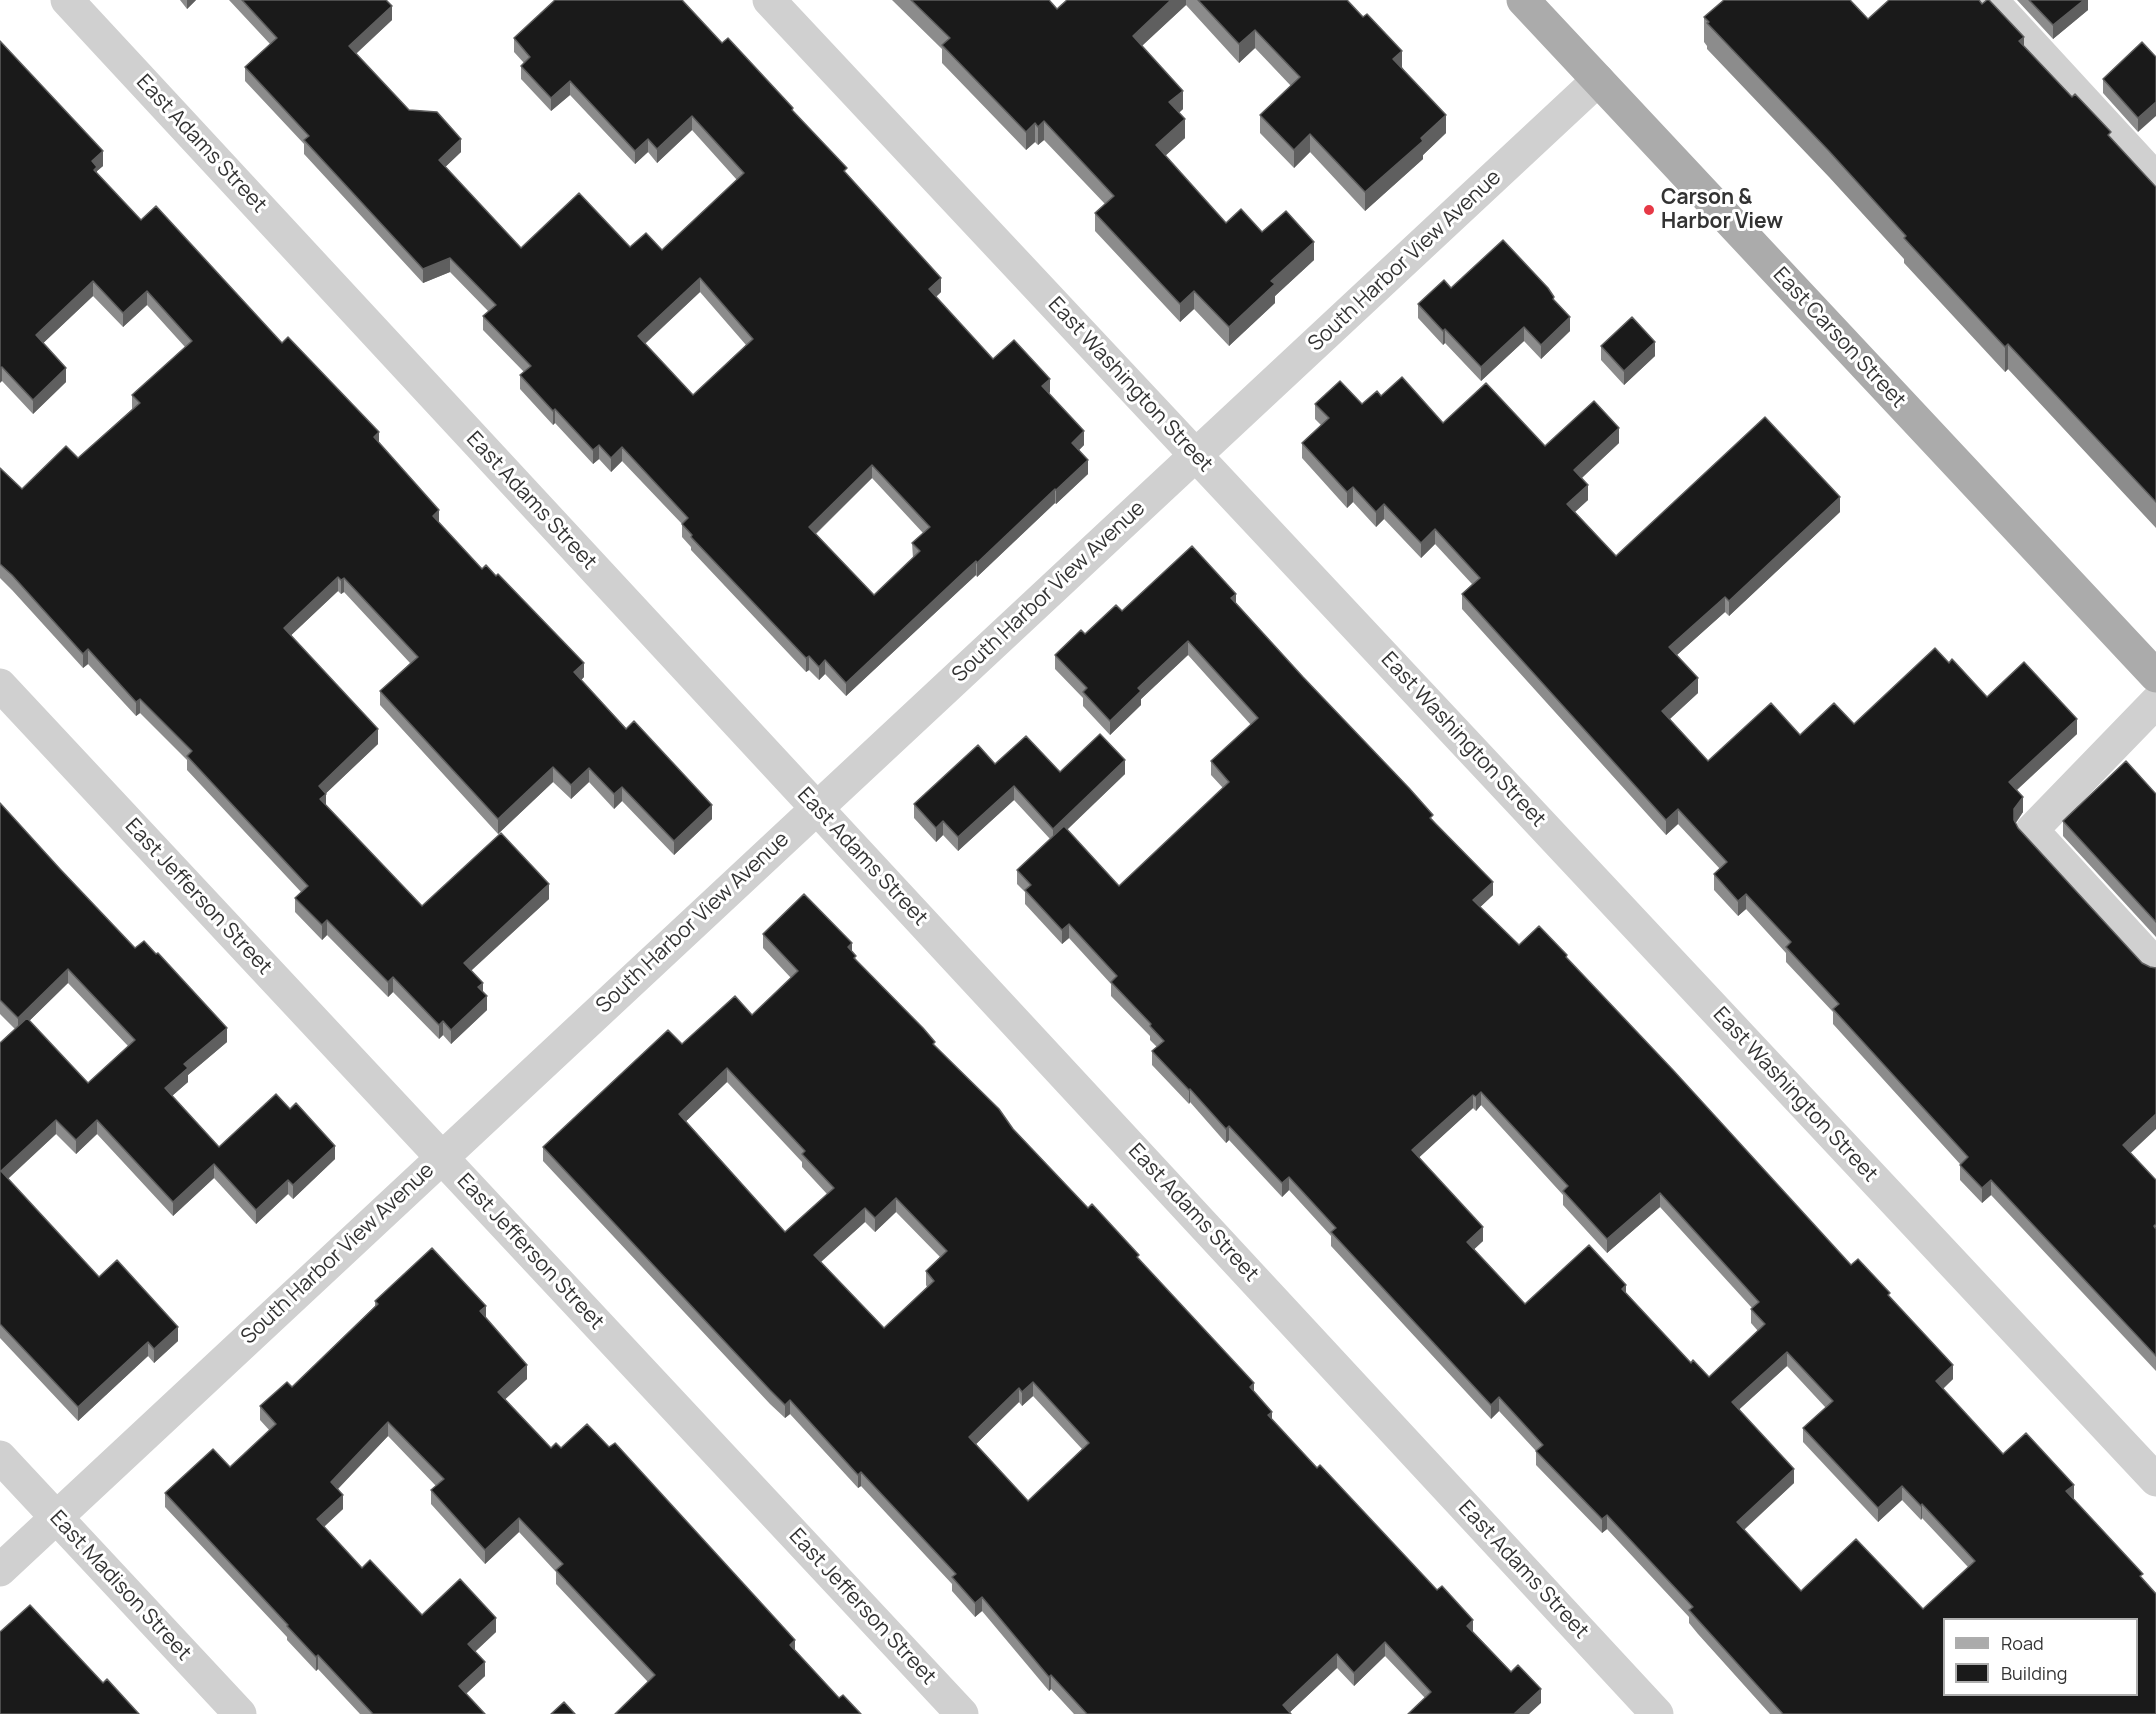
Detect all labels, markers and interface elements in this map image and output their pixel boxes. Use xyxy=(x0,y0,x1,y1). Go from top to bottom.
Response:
street label: East Adams Street xyxy=(131,70,271,218)
street label: South Harbor View Avenue xyxy=(1303,165,1507,357)
place label: Carson & Harbor View xyxy=(1661,185,1783,235)
marker: Carson & Harbor View xyxy=(1642,203,1656,217)
street label: East Carson Street xyxy=(1767,263,1911,413)
street label: East Washington Street xyxy=(1042,292,1218,478)
street label: East Adams Street xyxy=(461,427,601,575)
street label: South Harbor View Avenue xyxy=(947,496,1151,688)
street label: East Washington Street xyxy=(1375,647,1551,833)
street label: East Adams Street xyxy=(792,783,932,931)
street label: East Jefferson Street xyxy=(119,814,277,980)
street label: South Harbor View Avenue xyxy=(591,827,795,1019)
street label: East Washington Street xyxy=(1707,1002,1883,1188)
street label: East Adams Street xyxy=(1123,1139,1263,1287)
street label: South Harbor View Avenue xyxy=(236,1158,440,1350)
street label: East Jefferson Street xyxy=(451,1169,609,1335)
street label: East Adams Street xyxy=(1453,1496,1593,1644)
street label: East Madison Street xyxy=(44,1506,196,1666)
street label: East Jefferson Street xyxy=(783,1524,941,1690)
legend xyxy=(1943,1618,2138,1696)
text: Road xyxy=(2001,1631,2044,1655)
text: Building xyxy=(2001,1661,2067,1685)

